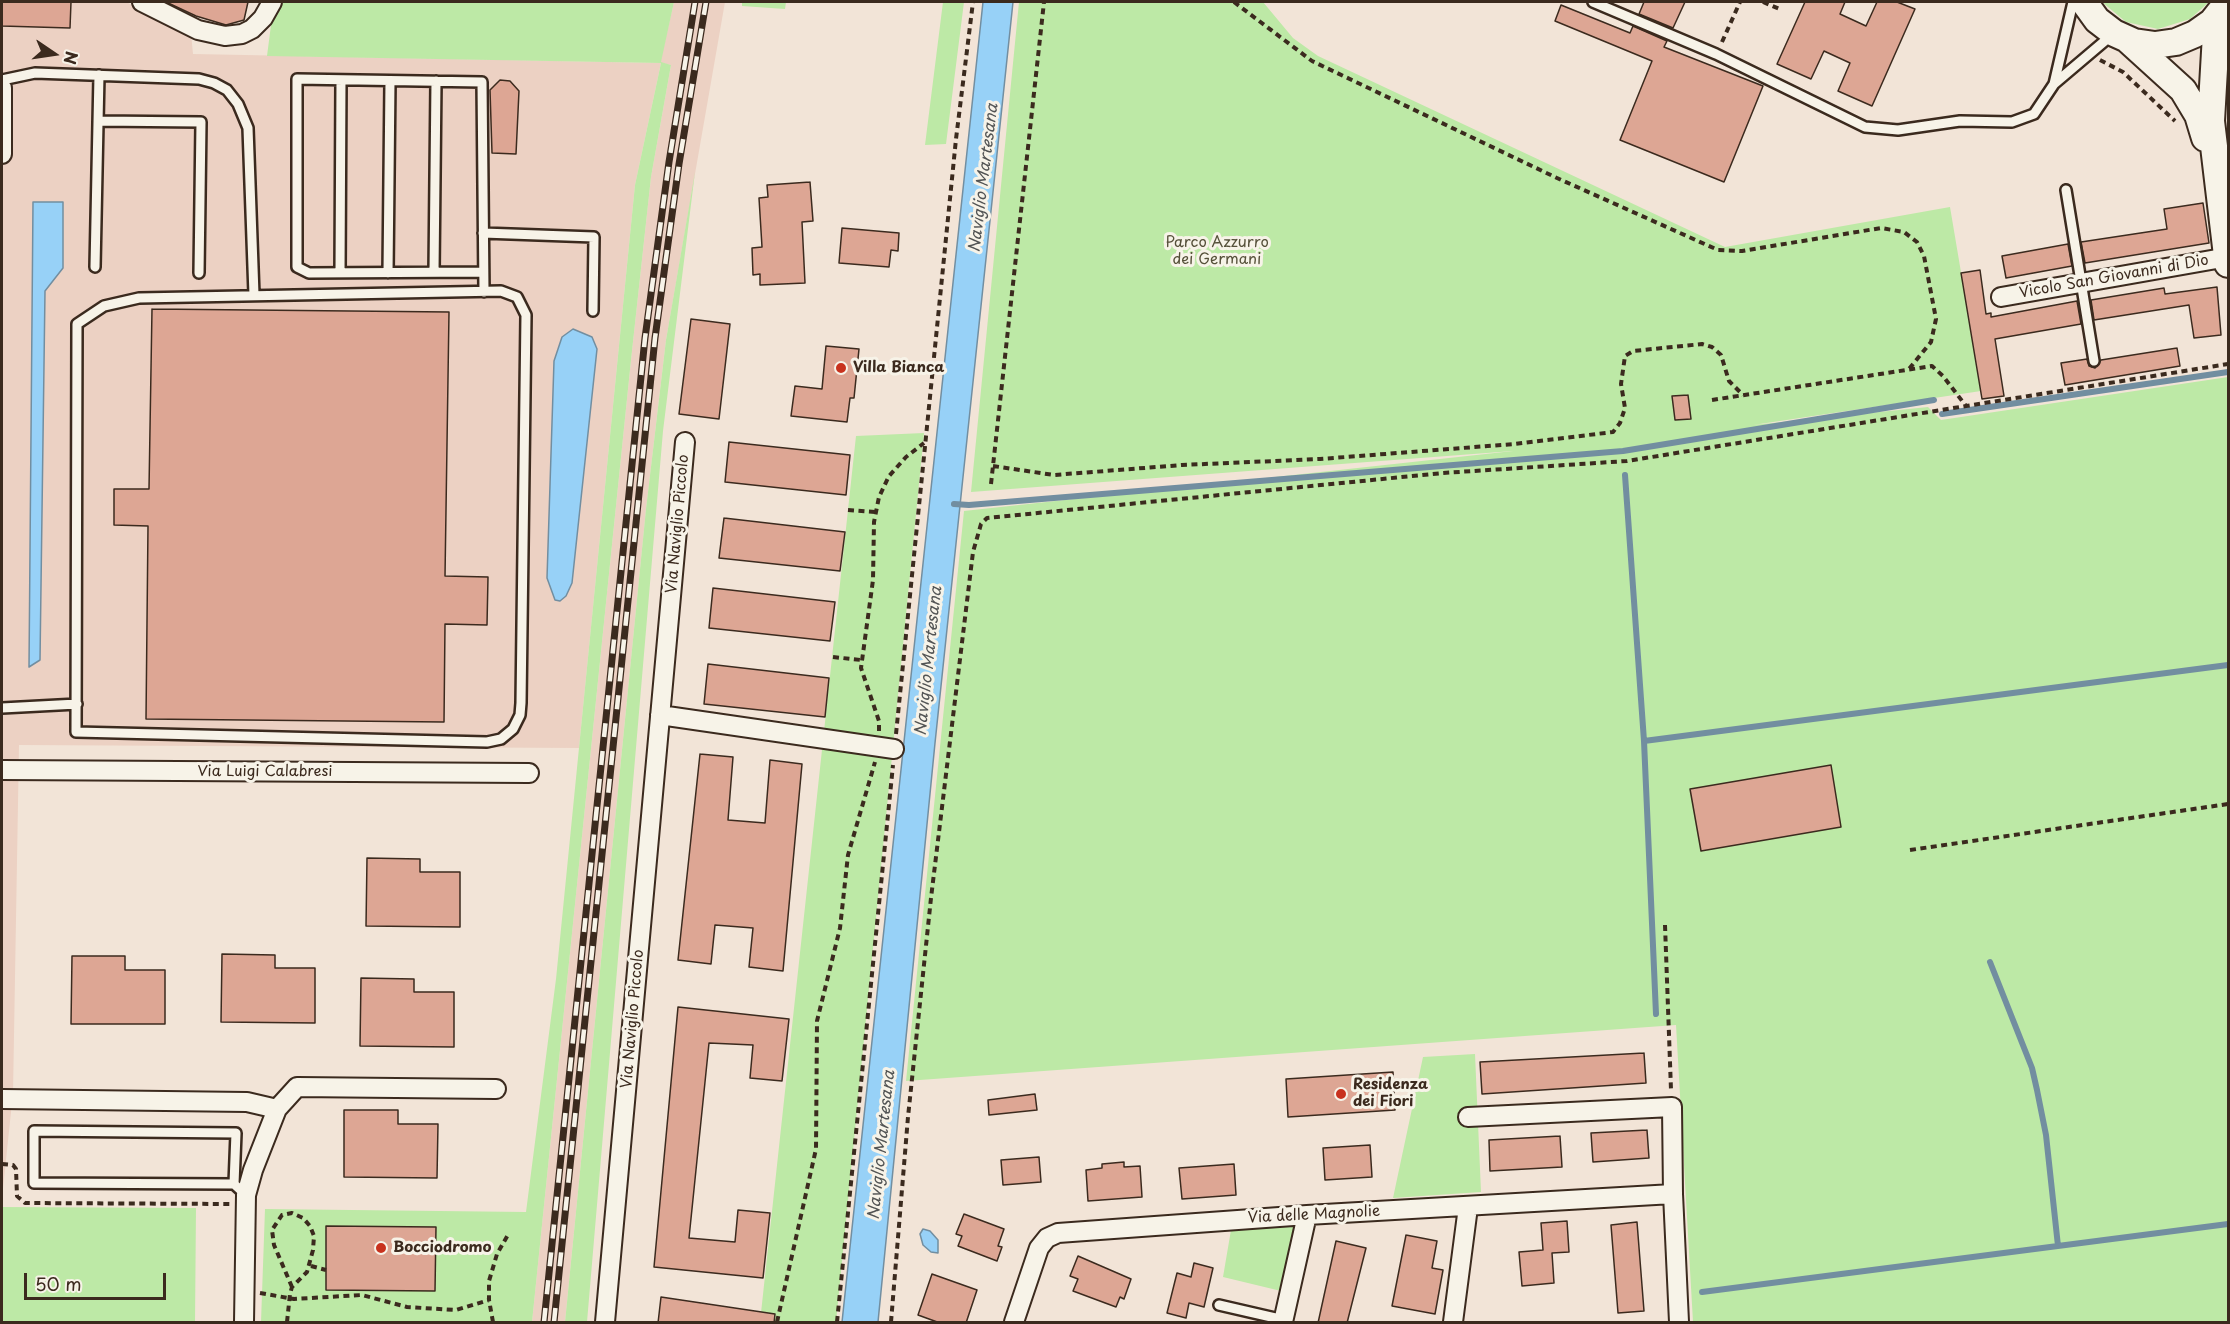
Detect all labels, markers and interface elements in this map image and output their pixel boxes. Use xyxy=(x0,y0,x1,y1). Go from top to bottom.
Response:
north arrow xyxy=(24,24,84,84)
text: N xyxy=(58,49,85,67)
water label: Naviglio Martesana xyxy=(965,103,1003,253)
park label: Parco Azzurro dei Germani xyxy=(1165,234,1269,269)
street label: Vicolo San Giovanni di Dio xyxy=(2018,251,2210,303)
place label: Villa Bianca xyxy=(853,359,944,377)
marker: Villa Bianca xyxy=(834,361,848,375)
street label: Via Naviglio Piccolo xyxy=(663,454,693,594)
water label: Naviglio Martesana xyxy=(912,586,946,736)
street label: Via Luigi Calabresi xyxy=(197,763,333,781)
street label: Via Naviglio Piccolo xyxy=(618,949,648,1089)
water label: Naviglio Martesana xyxy=(865,1070,899,1220)
place label: Residenza dei Fiori xyxy=(1353,1076,1428,1111)
marker: Residenza dei Fiori xyxy=(1334,1087,1348,1101)
street label: Via delle Magnolie xyxy=(1247,1203,1381,1227)
place label: Bocciodromo xyxy=(393,1239,491,1257)
marker: Bocciodromo xyxy=(374,1241,388,1255)
scale bar xyxy=(27,1261,170,1299)
text: 50 m xyxy=(35,1270,82,1297)

